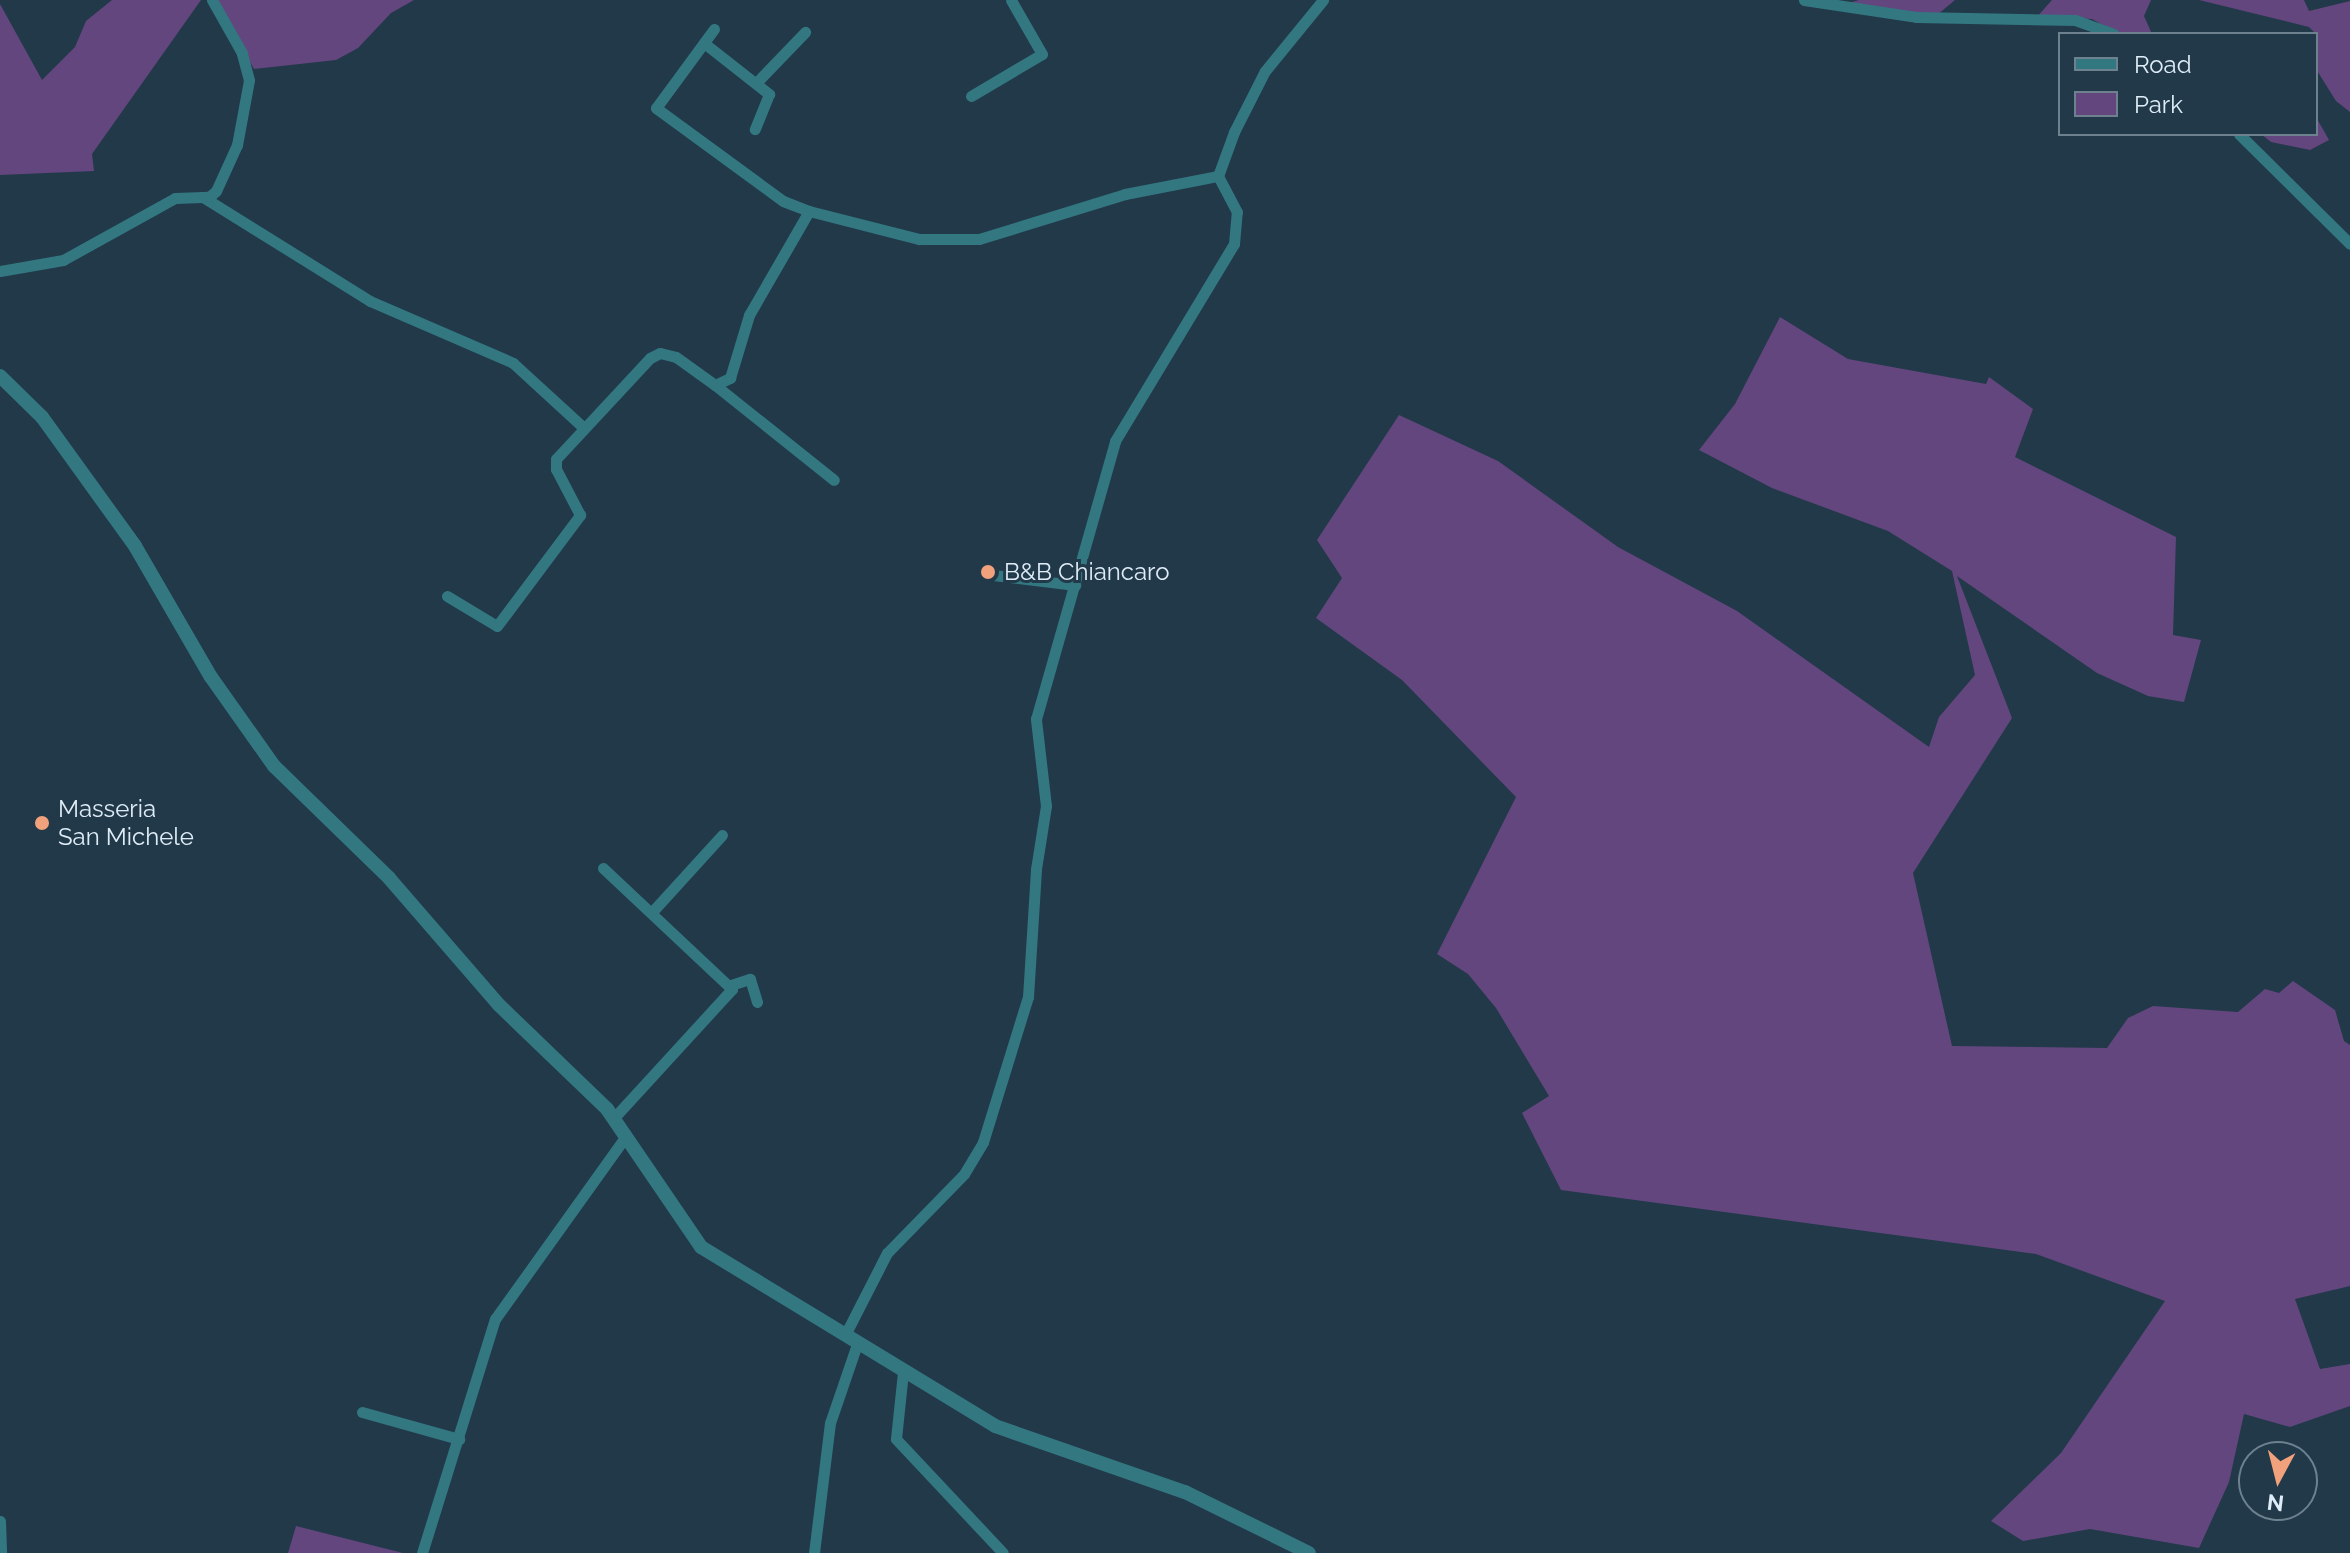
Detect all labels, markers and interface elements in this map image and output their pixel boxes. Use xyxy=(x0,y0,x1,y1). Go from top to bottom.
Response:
legend xyxy=(2058,32,2318,136)
text: Road xyxy=(2134,50,2192,79)
text: Park xyxy=(2134,90,2183,119)
place label: B&B Chiancaro xyxy=(1004,558,1169,586)
marker: B&B Chiancaro xyxy=(979,563,997,581)
place label: Masseria San Michele xyxy=(58,795,194,851)
marker: Masseria San Michele xyxy=(33,814,51,832)
north arrow xyxy=(2238,1441,2318,1521)
text: N xyxy=(2265,1489,2285,1517)

